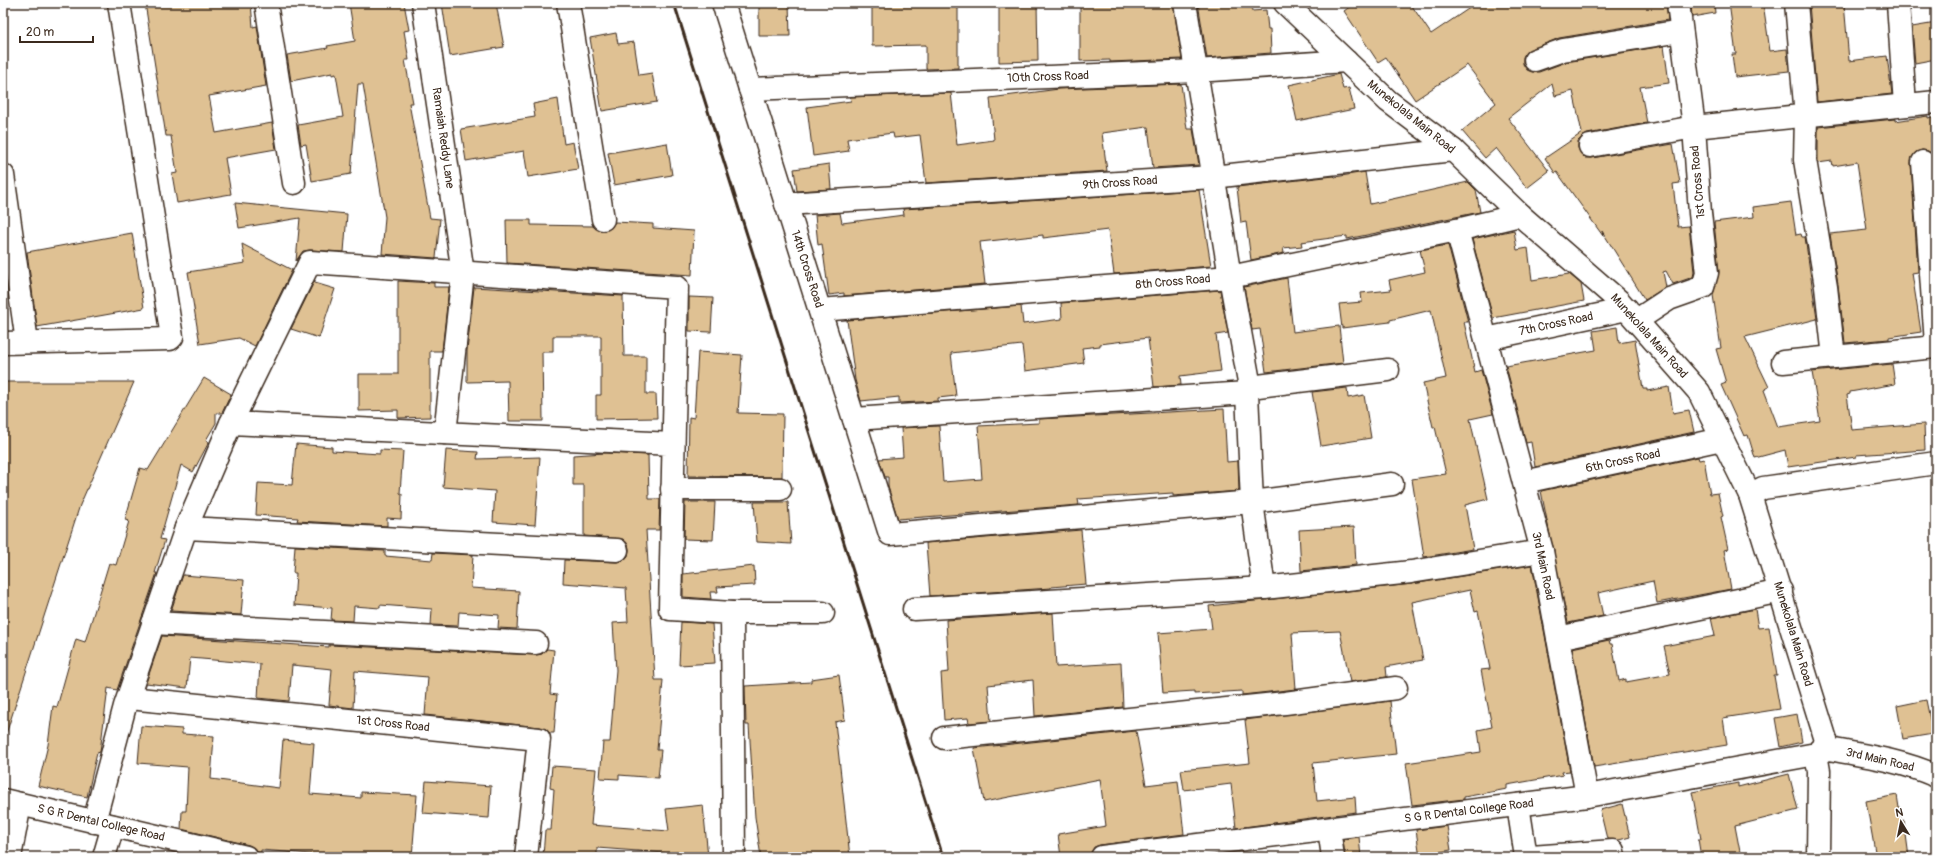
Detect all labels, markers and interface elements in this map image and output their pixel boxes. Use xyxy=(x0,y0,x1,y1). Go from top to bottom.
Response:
scale bar xyxy=(20,18,93,44)
text: 20 m xyxy=(26,25,55,40)
street label: 10th Cross Road xyxy=(1007,68,1089,86)
street label: Munekolala Main Road xyxy=(1364,77,1458,157)
street label: Ramaiah Reddy Lane xyxy=(428,87,458,189)
street label: 1st Cross Road xyxy=(1687,145,1709,219)
street label: 9th Cross Road xyxy=(1082,173,1158,193)
street label: 14th Cross Road xyxy=(787,228,827,310)
street label: 8th Cross Road xyxy=(1135,271,1211,293)
street label: Munekolala Main Road xyxy=(1607,291,1691,382)
street label: 7th Cross Road xyxy=(1518,309,1595,339)
street label: 6th Cross Road xyxy=(1584,446,1662,476)
street label: 3rd Main Road xyxy=(1528,530,1558,602)
street label: Munekolala Main Road xyxy=(1770,580,1816,688)
street label: 1st Cross Road xyxy=(356,713,430,735)
street label: 3rd Main Road xyxy=(1844,745,1916,775)
street label: S G R Dental College Road xyxy=(1403,796,1535,826)
street label: S G R Dental College Road xyxy=(36,801,166,845)
north arrow xyxy=(1881,802,1921,842)
text: N xyxy=(1895,805,1905,820)

